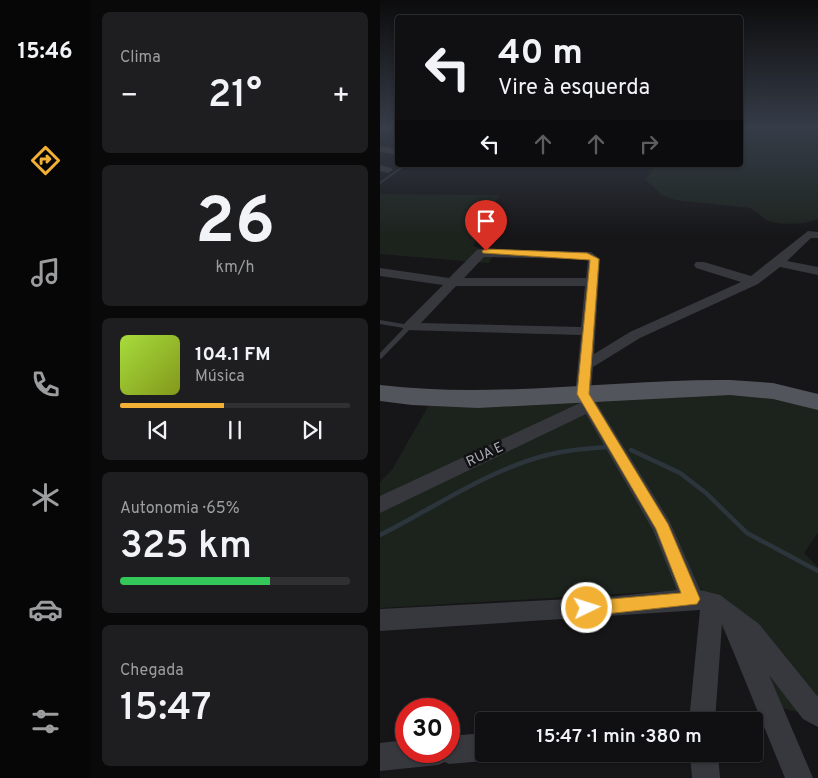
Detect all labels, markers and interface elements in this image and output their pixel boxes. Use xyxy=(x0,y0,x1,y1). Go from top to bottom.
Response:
text: 40 m xyxy=(498,32,583,76)
icon: left xyxy=(415,35,480,100)
text: 15:46 xyxy=(17,39,73,66)
text: Clima xyxy=(120,48,161,68)
text: 21° xyxy=(208,72,262,121)
text: Vire à esquerda xyxy=(498,75,650,102)
text: − xyxy=(120,79,138,115)
text: + xyxy=(332,79,350,115)
icon: left xyxy=(476,130,504,158)
icon: ahead xyxy=(529,130,557,158)
icon: ahead xyxy=(582,130,610,158)
icon: right xyxy=(635,130,663,158)
icon: directions xyxy=(28,143,63,178)
text: 26 xyxy=(195,184,275,266)
pin xyxy=(465,200,507,251)
icon: arrive xyxy=(472,207,500,235)
icon: music xyxy=(28,255,63,290)
text: km/h xyxy=(216,258,254,278)
text: 104.1 FM xyxy=(195,343,271,367)
icon: phone xyxy=(28,367,63,402)
text: Música xyxy=(195,367,245,387)
icon: previous xyxy=(144,416,172,444)
icon: pause xyxy=(221,416,249,444)
icon: next xyxy=(298,416,326,444)
street label: RUA E xyxy=(464,439,506,471)
icon: climate xyxy=(28,480,63,515)
text: Autonomia · 65% xyxy=(120,499,240,519)
text: 325 km xyxy=(120,523,252,572)
position arrow xyxy=(560,581,612,633)
icon: car xyxy=(28,592,63,627)
text: Chegada xyxy=(120,661,184,681)
text: 15:47 xyxy=(120,685,211,734)
speed limit sign: 30 xyxy=(395,698,460,763)
icon: filters xyxy=(28,704,63,739)
text: 15:47 · 1 min · 380 m xyxy=(536,725,702,749)

